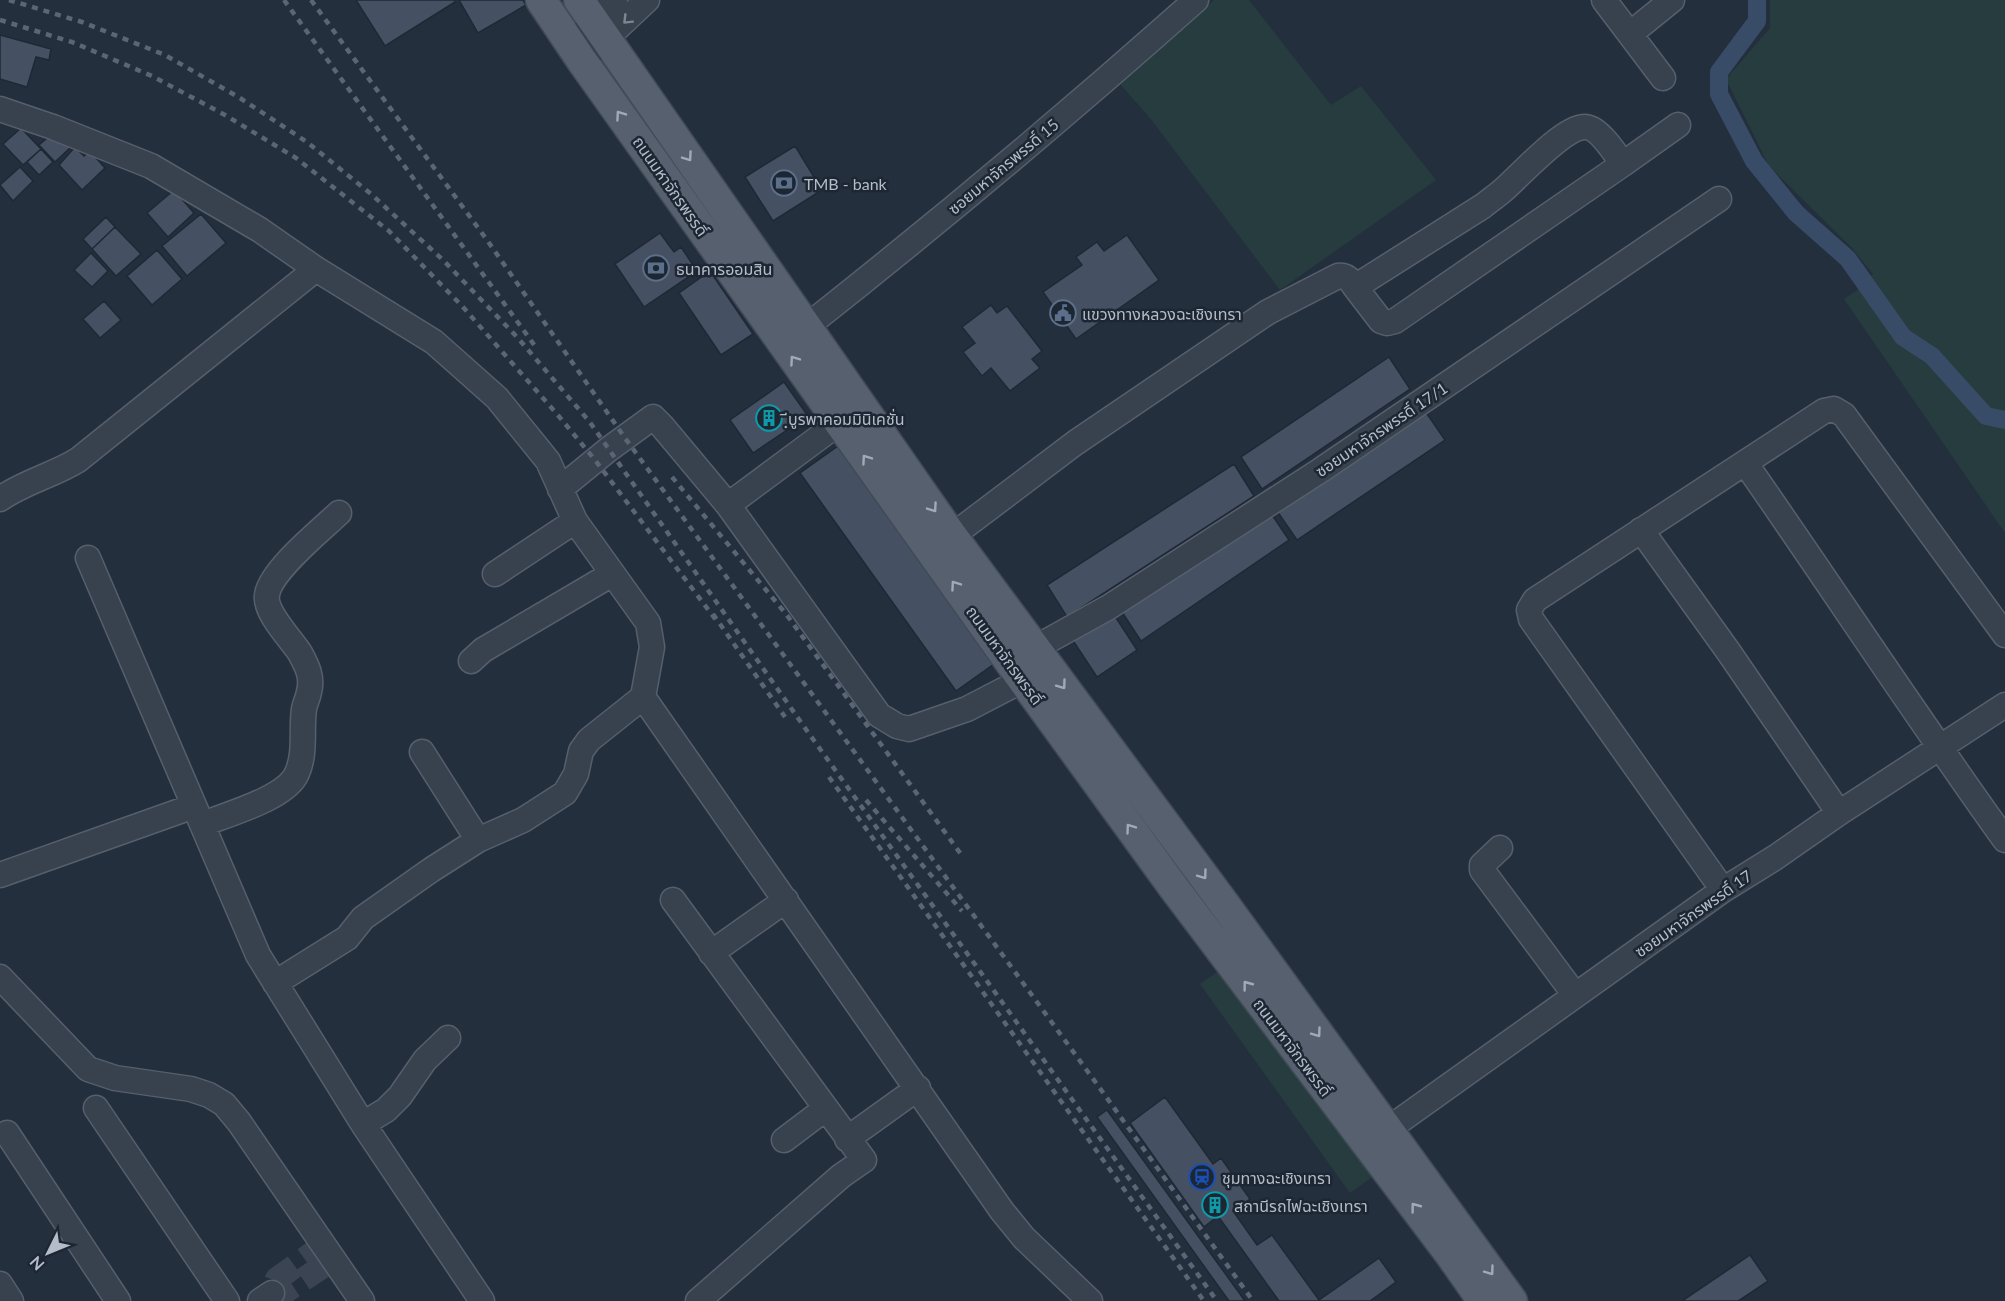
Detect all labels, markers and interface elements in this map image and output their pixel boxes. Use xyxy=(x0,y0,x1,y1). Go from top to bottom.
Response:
one-way arrow xyxy=(623,12,634,23)
one-way arrow xyxy=(616,111,627,122)
street label: ซอยมหาจักรพรรดิ์ 15 xyxy=(944,114,1062,218)
street label: ถนนมหาจักรพรรดิ์ xyxy=(630,132,712,240)
one-way arrow xyxy=(681,150,692,161)
bank icon: TMB - bank xyxy=(769,168,799,198)
place label: TMB - bank xyxy=(804,174,888,193)
bank icon: ธนาคารออมสิน xyxy=(641,253,671,283)
place label: ธนาคารออมสิน xyxy=(676,259,772,278)
public building icon: แขวงทางหลวงฉะเชิงเทรา xyxy=(1048,298,1078,328)
place label: แขวงทางหลวงฉะเชิงเทรา xyxy=(1082,304,1242,323)
one-way arrow xyxy=(790,356,801,367)
street label: ซอยมหาจักรพรรดิ์ 17/1 xyxy=(1311,378,1451,480)
building icon: ฺีบูรพาคอมมินิเคชั่น xyxy=(754,403,784,433)
place label: ฺีบูรพาคอมมินิเคชั่น xyxy=(779,408,905,429)
one-way arrow xyxy=(862,455,873,466)
one-way arrow xyxy=(926,502,937,513)
one-way arrow xyxy=(951,580,962,591)
street label: ถนนมหาจักรพรรดิ์ xyxy=(963,602,1047,708)
one-way arrow xyxy=(1055,678,1066,689)
one-way arrow xyxy=(1127,824,1138,835)
street label: ซอยมหาจักรพรรดิ์ 17 xyxy=(1631,866,1755,960)
one-way arrow xyxy=(1195,869,1206,880)
one-way arrow xyxy=(1243,980,1254,991)
street label: ถนนมหาจักรพรรดิ์ xyxy=(1250,994,1336,1100)
one-way arrow xyxy=(1310,1026,1321,1037)
station icon: ชุมทางฉะเชิงเทรา xyxy=(1187,1162,1217,1192)
place label: ชุมทางฉะเชิงเทรา xyxy=(1222,1168,1331,1188)
building icon: สถานีรถไฟฉะเชิงเทรา xyxy=(1200,1190,1230,1220)
place label: สถานีรถไฟฉะเชิงเทรา xyxy=(1234,1196,1368,1215)
one-way arrow xyxy=(1411,1203,1422,1214)
north arrow xyxy=(18,1223,78,1283)
text: N xyxy=(26,1253,48,1275)
one-way arrow xyxy=(1483,1264,1494,1275)

